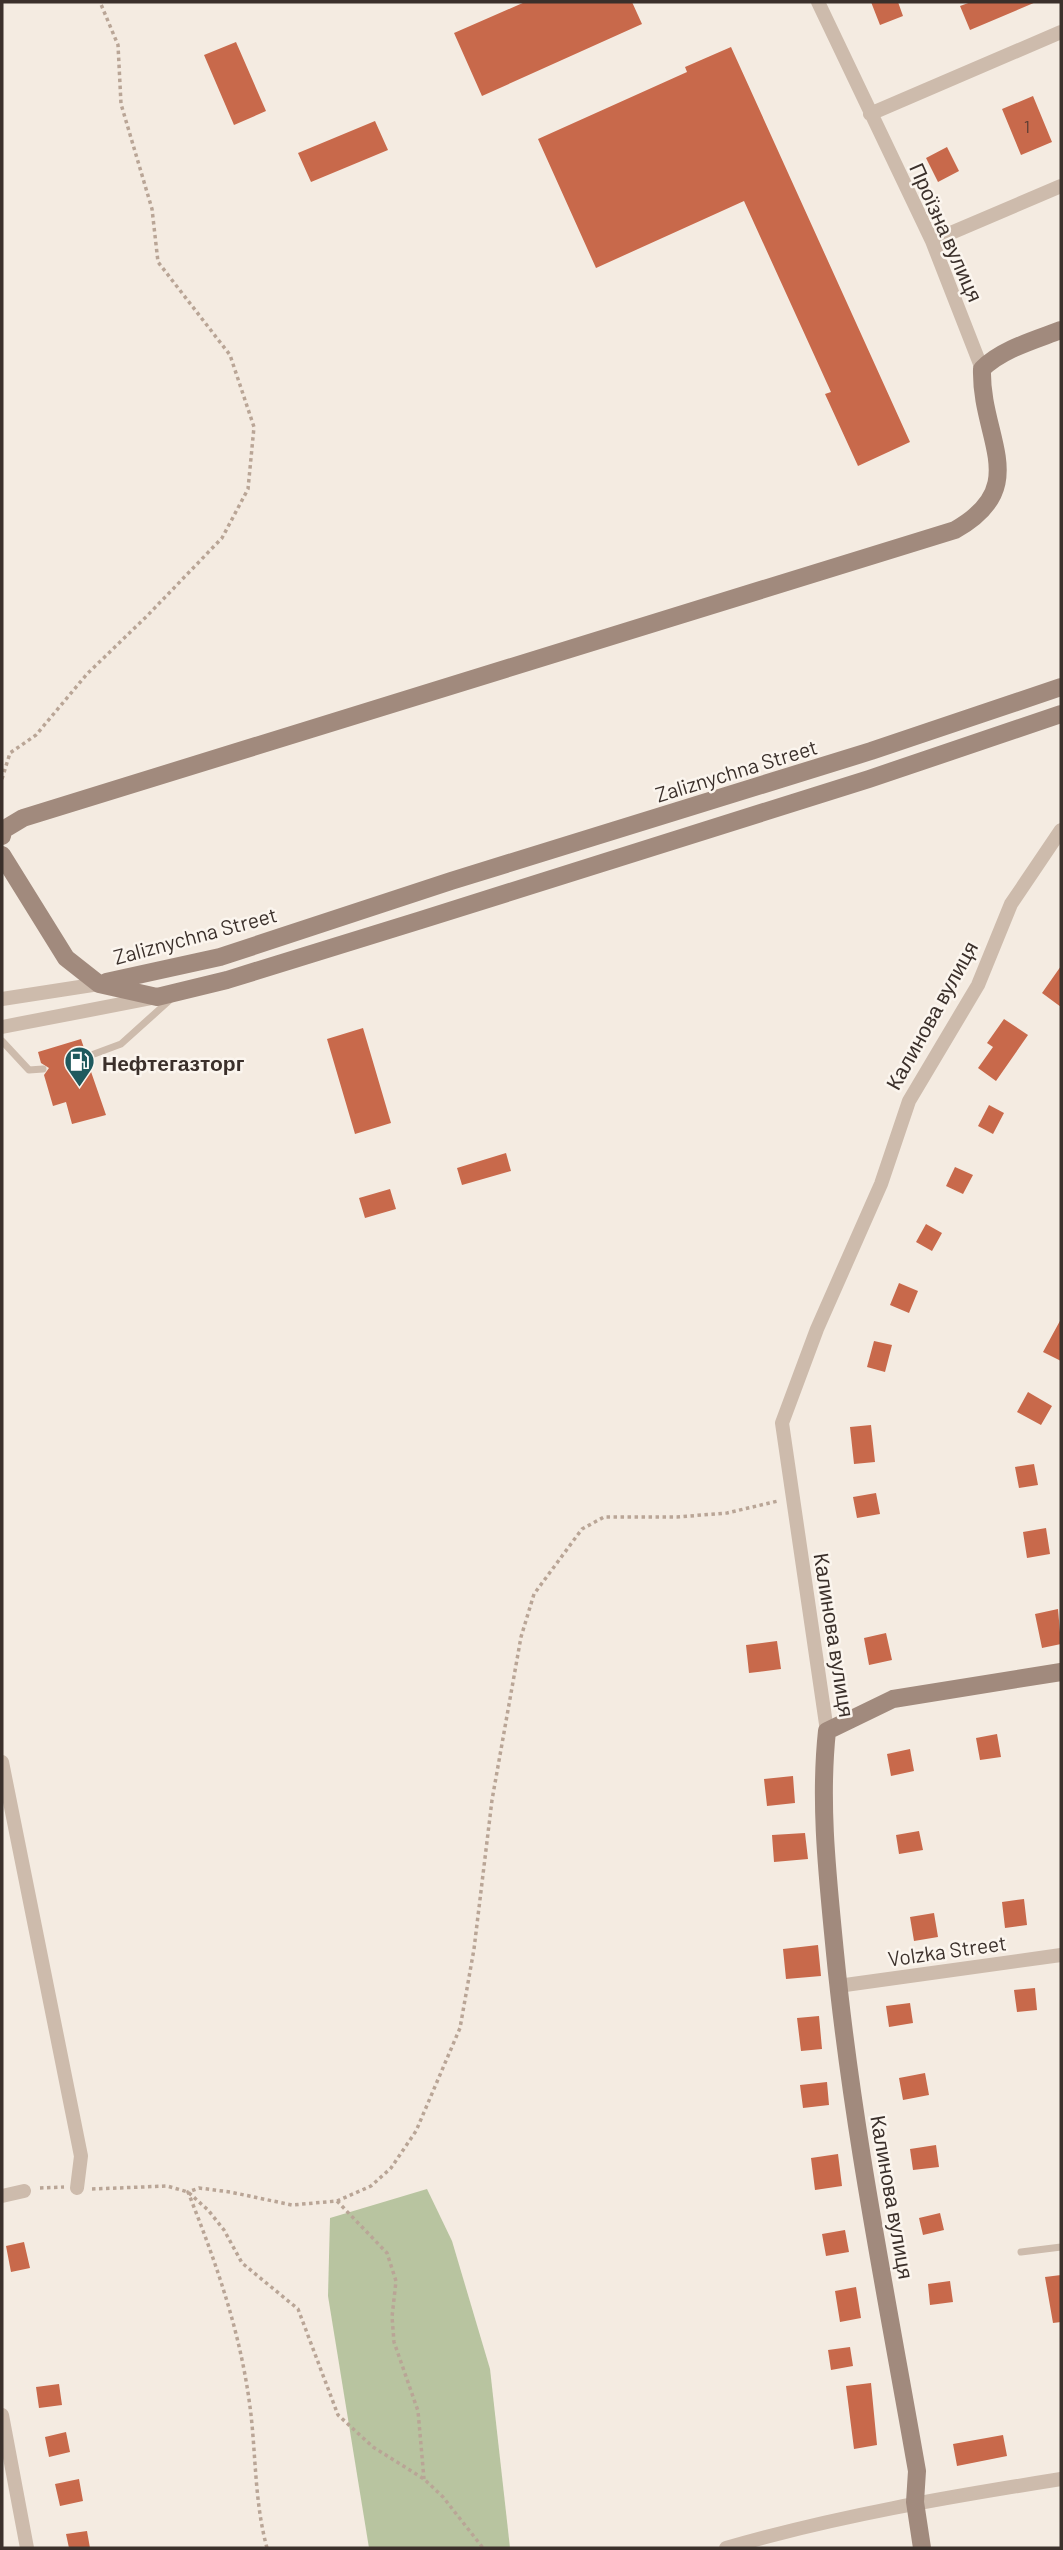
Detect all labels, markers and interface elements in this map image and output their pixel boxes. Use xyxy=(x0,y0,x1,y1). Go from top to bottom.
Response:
house number: 1 xyxy=(1024,115,1030,137)
street label: Проїзна вулиця xyxy=(905,159,989,305)
street label: Zaliznychna Street xyxy=(652,733,820,807)
street label: Zaliznychna Street xyxy=(111,901,279,969)
street label: Калинова вулиця xyxy=(880,936,982,1094)
fuel station icon: Нефтегазторг xyxy=(62,1045,96,1089)
place label: Нефтегазторг xyxy=(102,1050,245,1075)
street label: Калинова вулиця xyxy=(810,1551,860,1719)
street label: Volzka Street xyxy=(886,1929,1008,1971)
street label: Калинова вулиця xyxy=(866,2113,920,2281)

